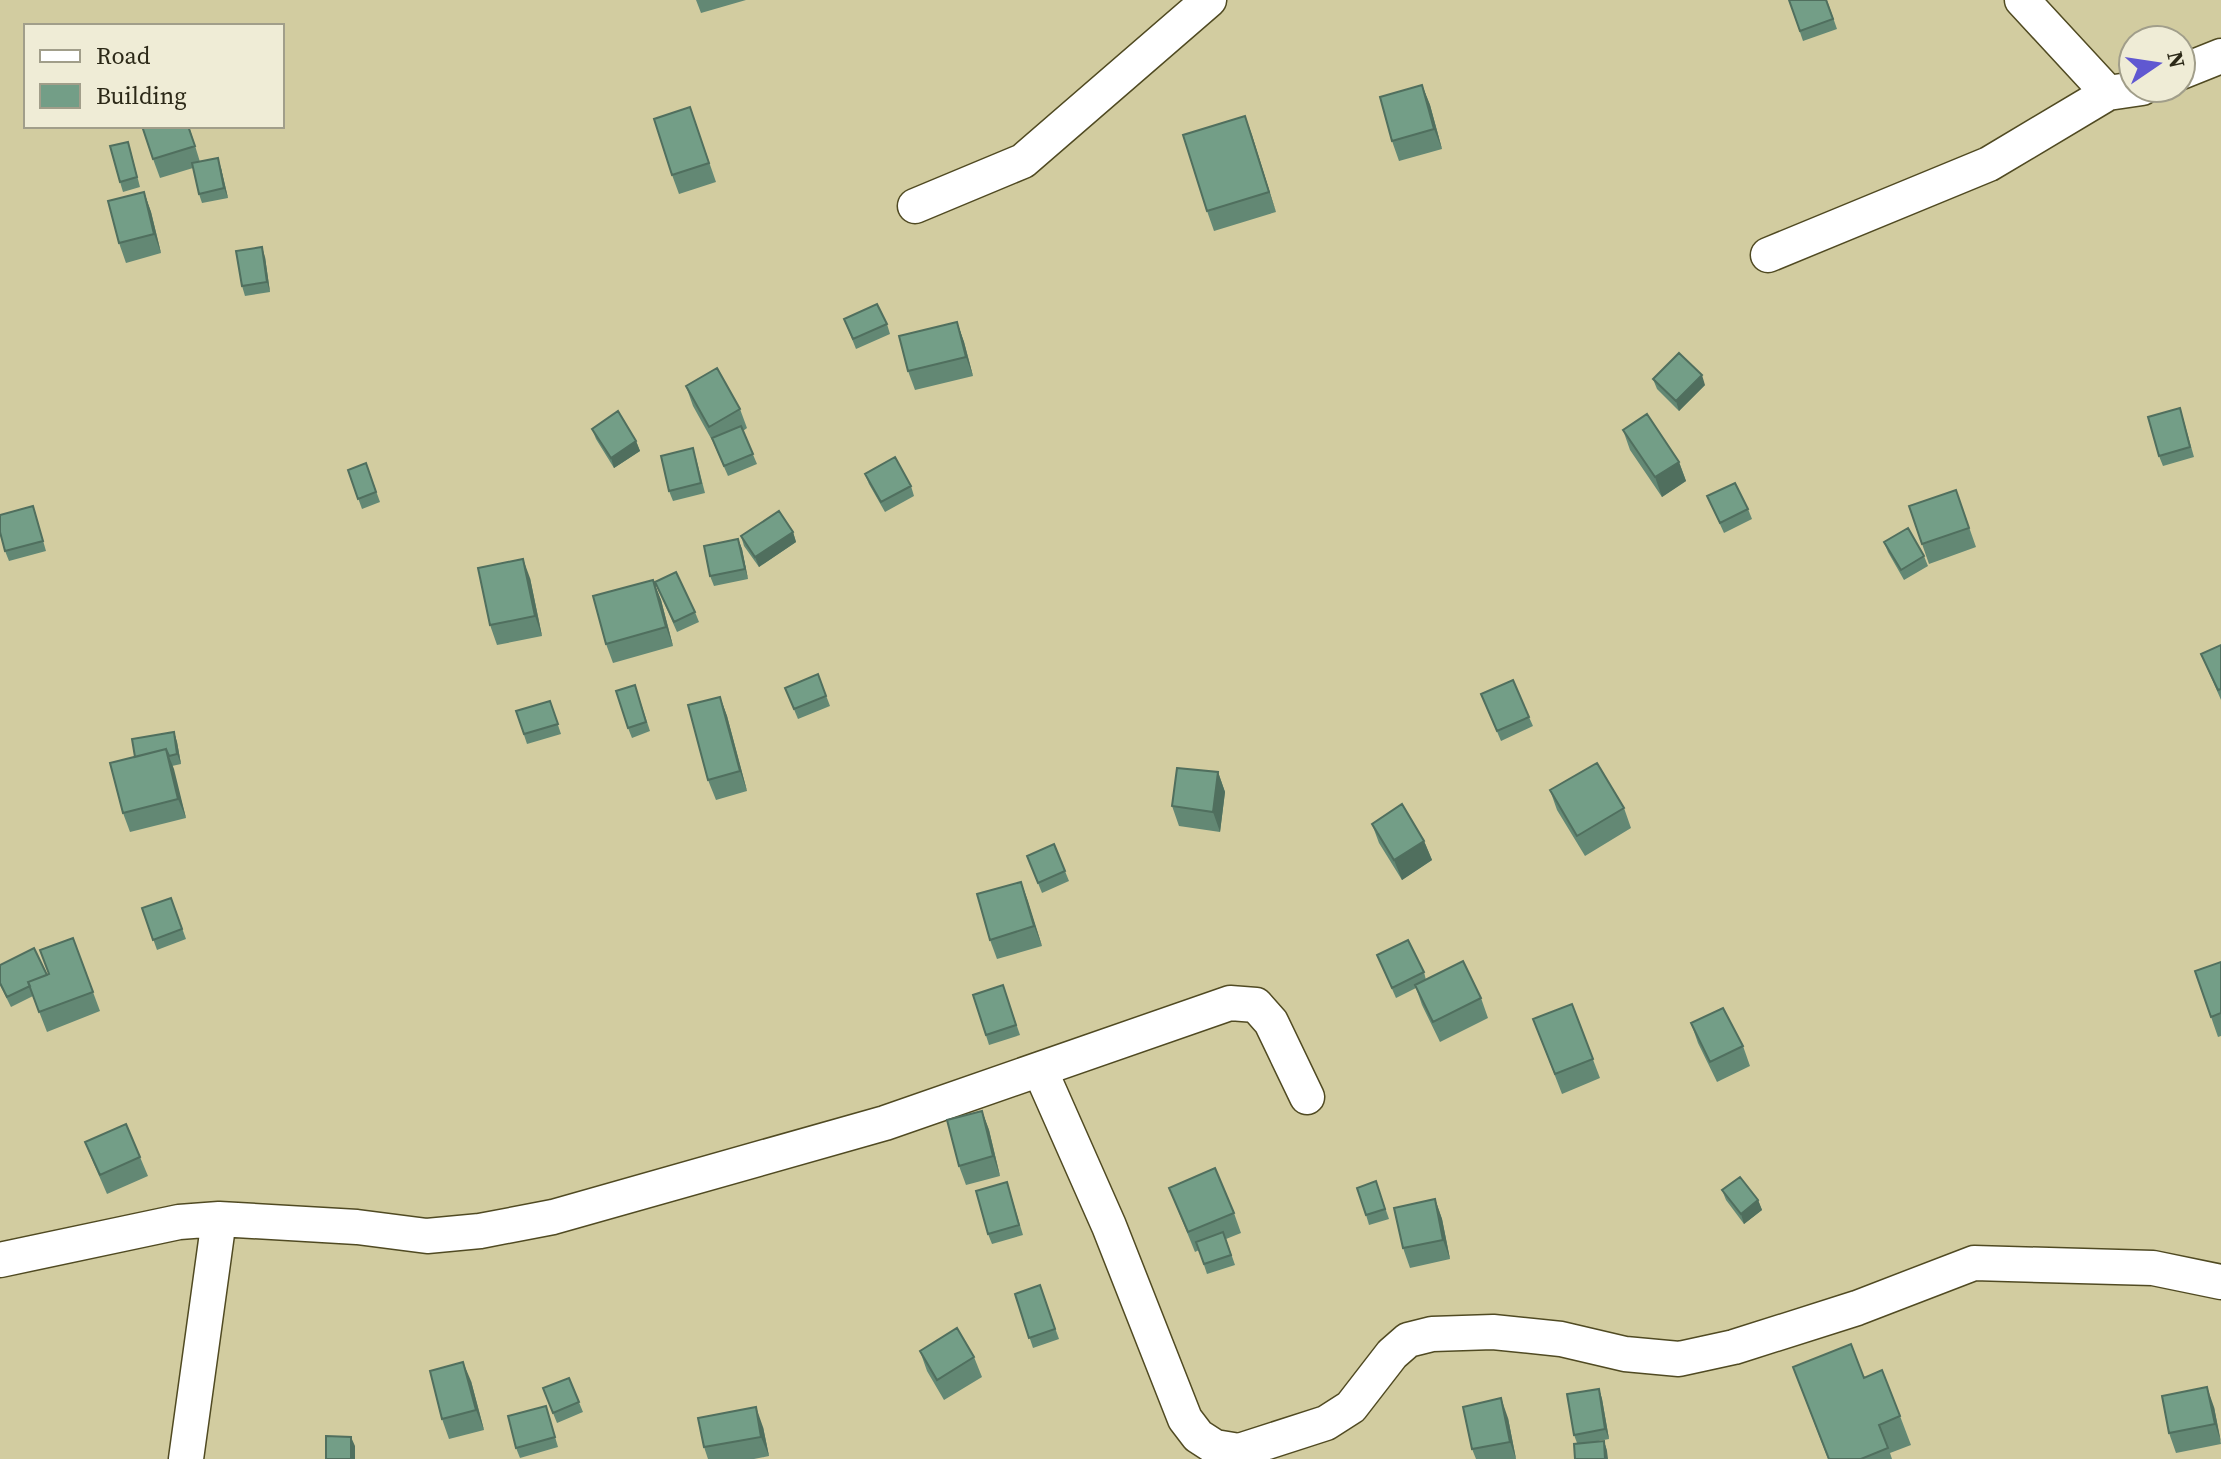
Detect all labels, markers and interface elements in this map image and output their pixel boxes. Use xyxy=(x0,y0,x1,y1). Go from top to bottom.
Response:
legend xyxy=(24,24,284,128)
north arrow xyxy=(2117,24,2197,104)
text: Road xyxy=(96,39,151,72)
text: N xyxy=(2160,48,2193,71)
text: Building xyxy=(96,79,187,112)

